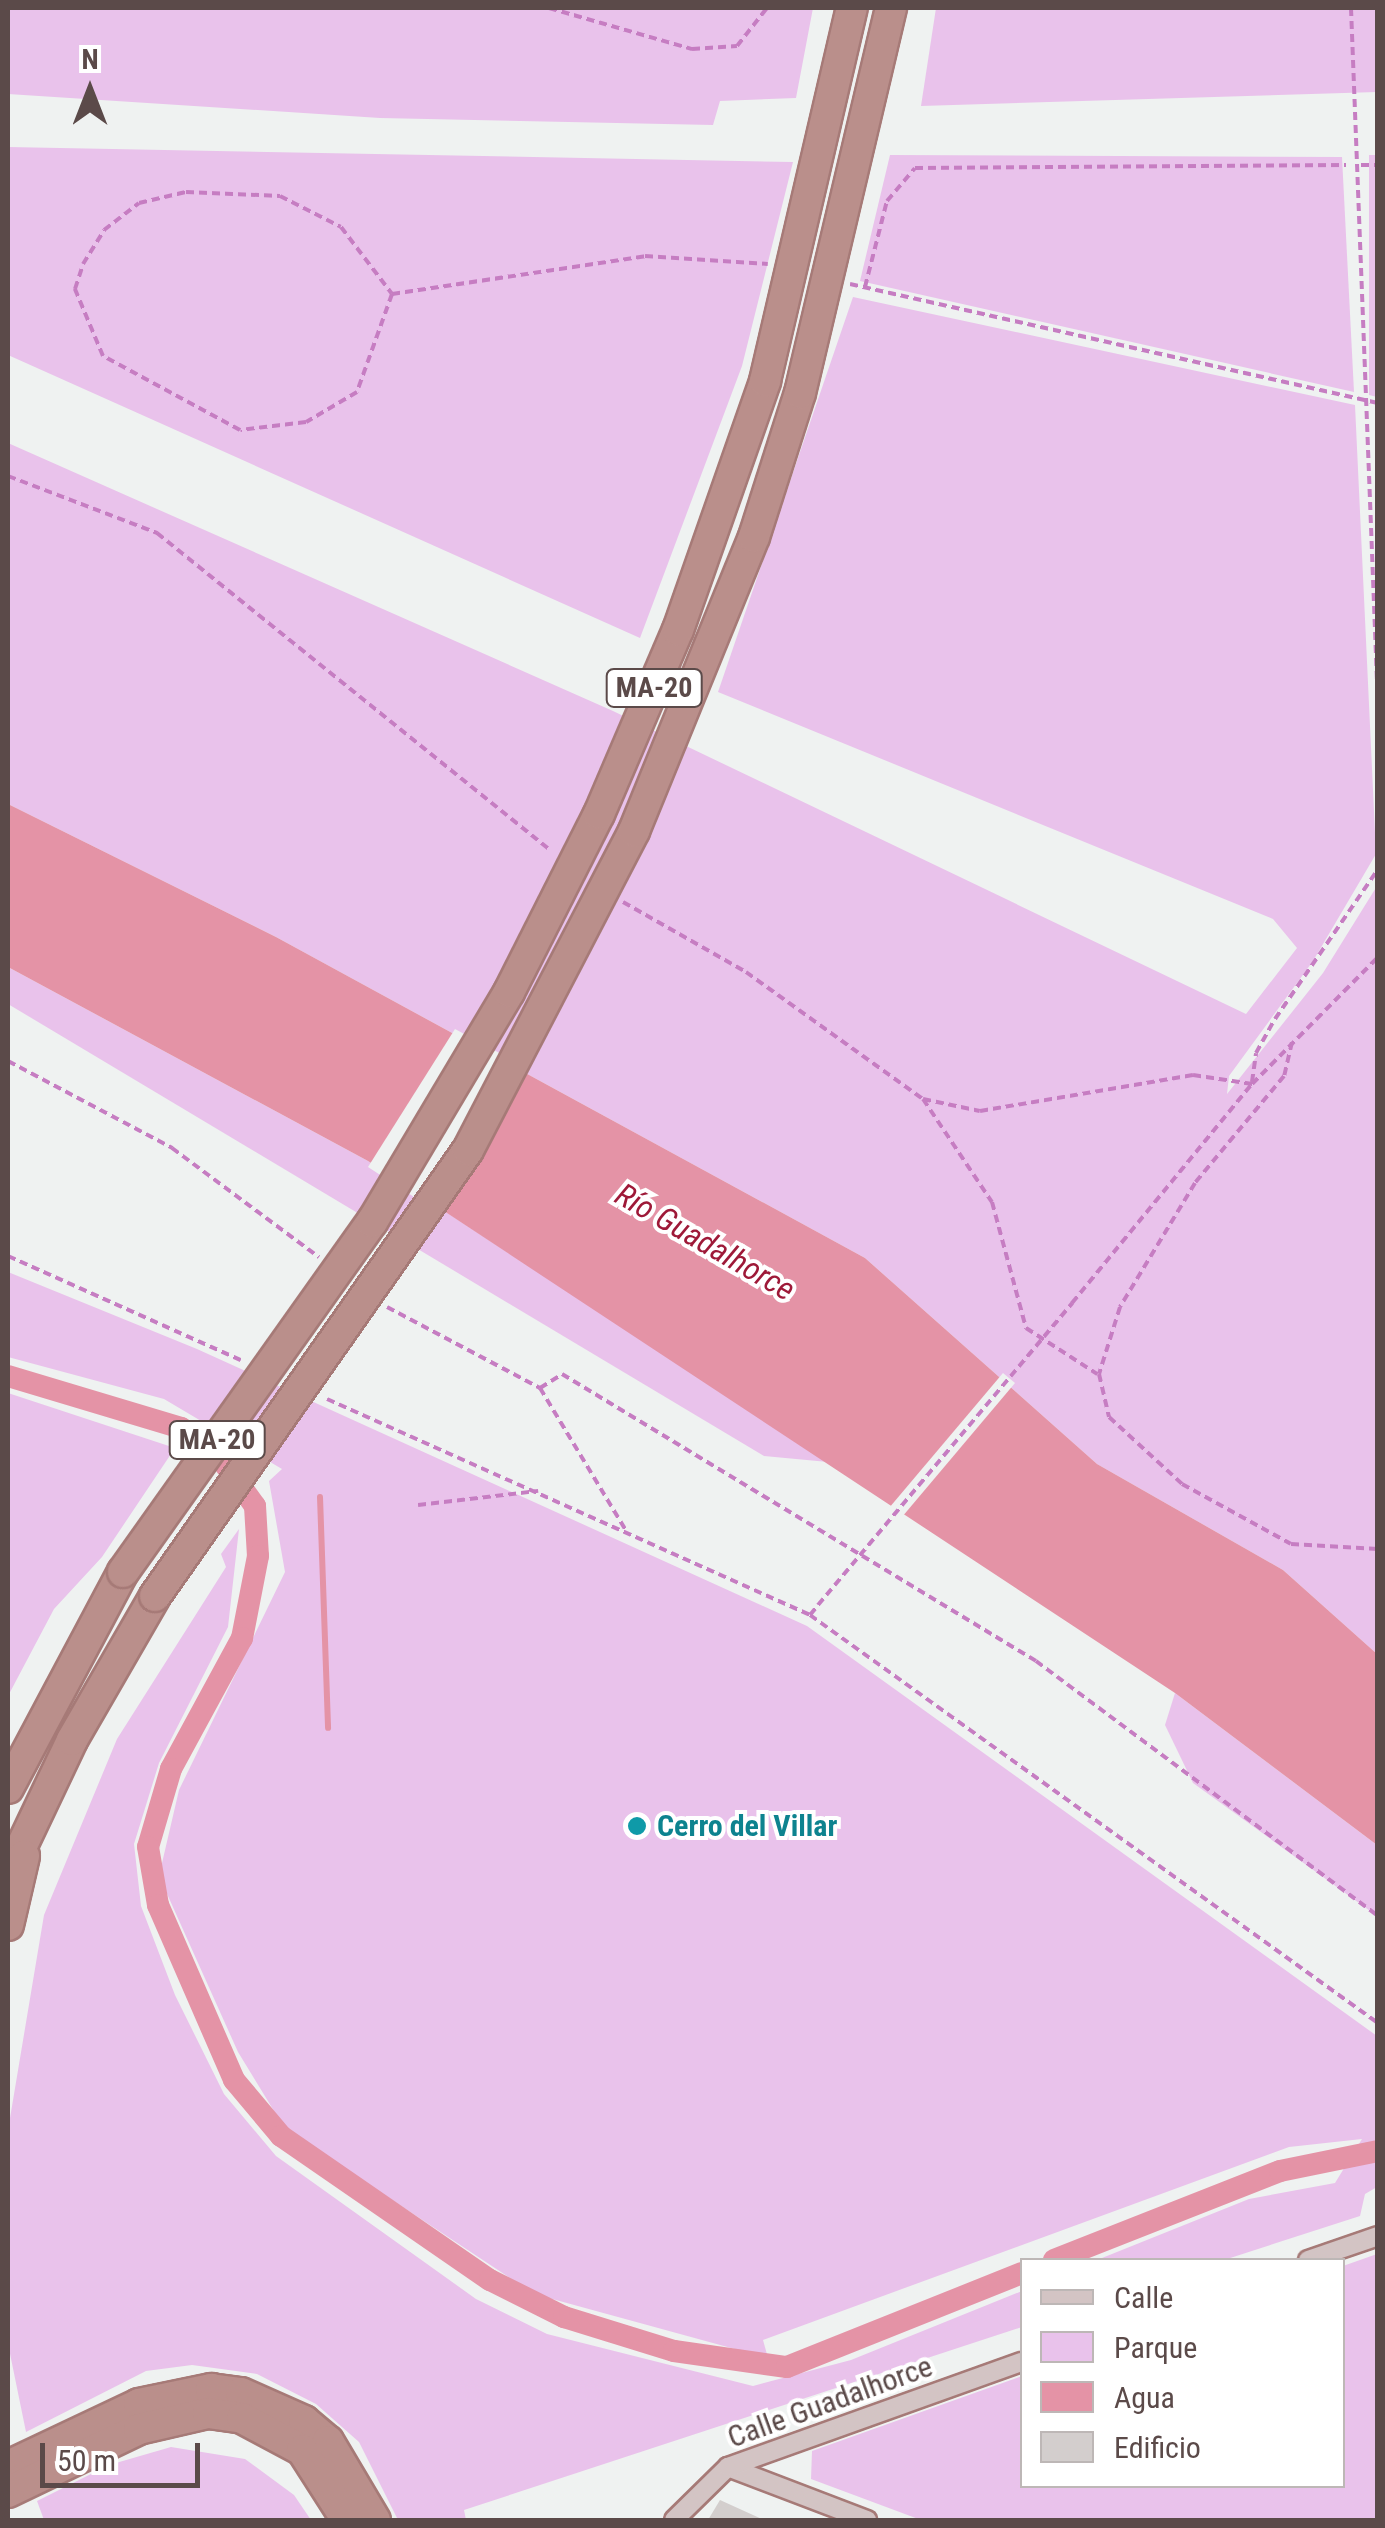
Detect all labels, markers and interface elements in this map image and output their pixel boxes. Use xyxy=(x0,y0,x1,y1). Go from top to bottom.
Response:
north arrow xyxy=(40,40,140,140)
text: N xyxy=(81,43,99,76)
road number: MA-20 xyxy=(604,665,704,711)
water label: Río Guadalhorce xyxy=(608,1175,802,1309)
road number: MA-20 xyxy=(167,1417,267,1463)
place label: Cerro del Villar xyxy=(657,1808,837,1844)
marker: Cerro del Villar xyxy=(626,1815,648,1837)
legend xyxy=(1020,2258,1345,2488)
text: Calle xyxy=(1114,2280,1173,2315)
text: Parque xyxy=(1114,2330,1197,2365)
street label: Calle Guadalhorce xyxy=(723,2348,937,2456)
text: Agua xyxy=(1114,2380,1175,2415)
scale bar xyxy=(45,2423,205,2485)
text: Edificio xyxy=(1114,2430,1201,2465)
text: 50 m xyxy=(57,2443,116,2478)

